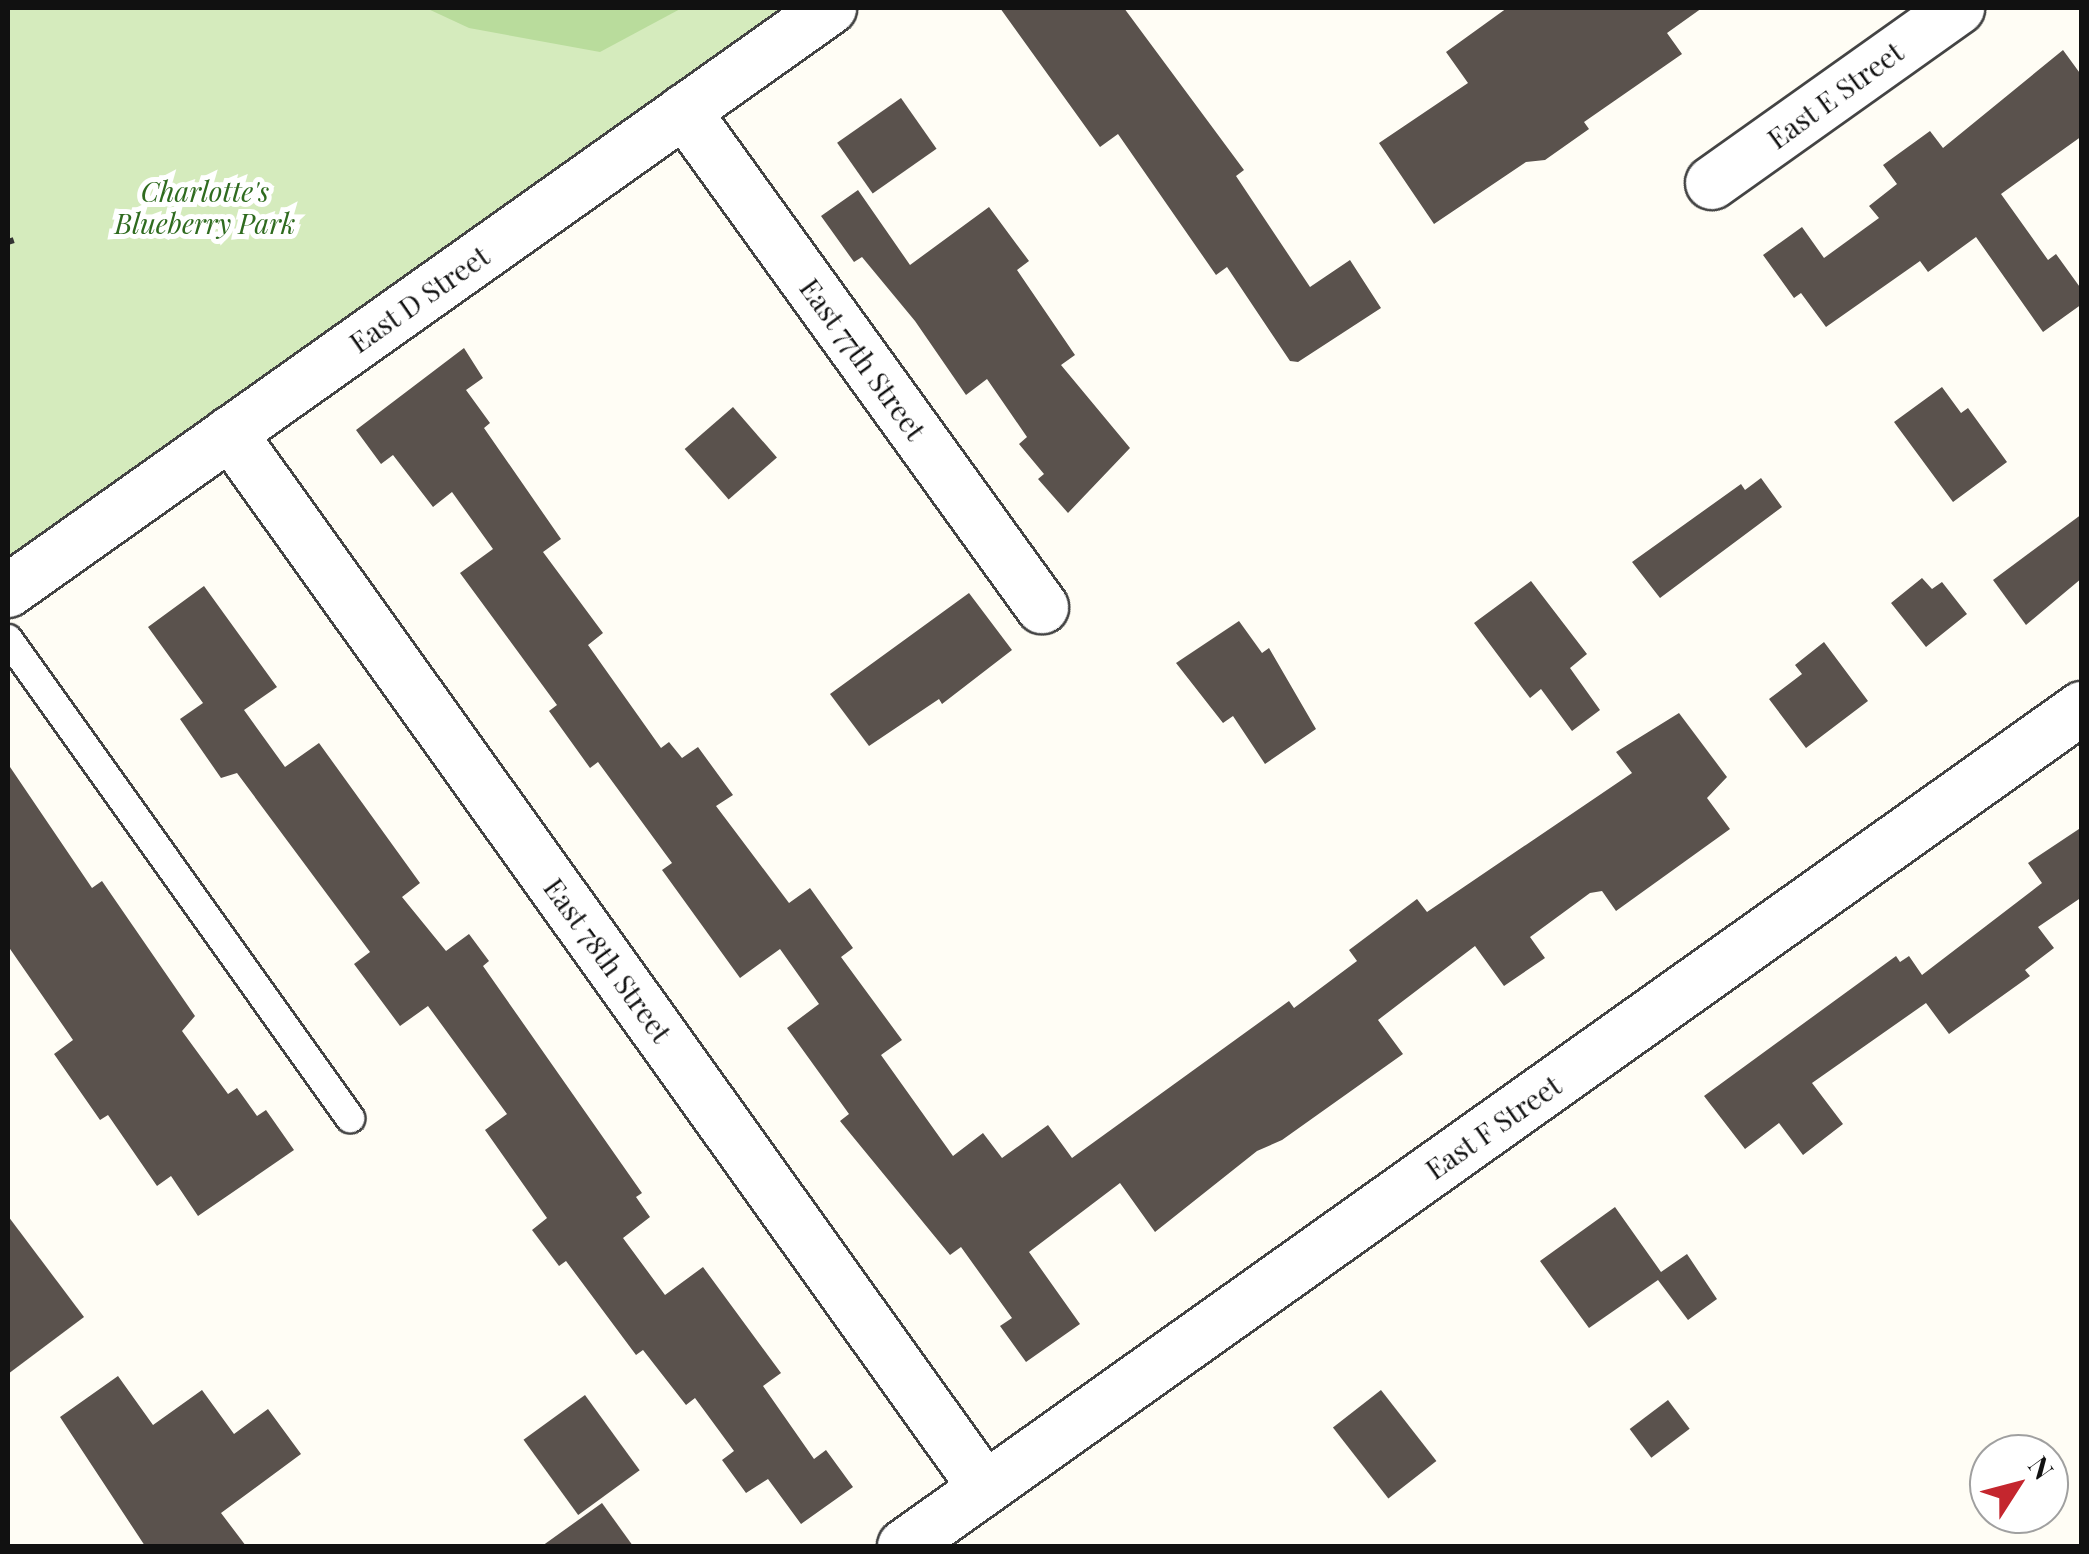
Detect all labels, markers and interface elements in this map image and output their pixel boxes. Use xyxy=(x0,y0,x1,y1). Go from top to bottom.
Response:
street label: East E Street xyxy=(1761,35,1909,155)
park label: Charlotte's Blueberry Park xyxy=(114,174,296,240)
street label: East D Street xyxy=(343,239,495,359)
street label: East 77th Street xyxy=(793,272,933,446)
street label: East 78th Street xyxy=(537,871,679,1049)
street label: East F Street xyxy=(1418,1068,1568,1186)
north arrow xyxy=(1969,1434,2069,1534)
text: N xyxy=(2021,1448,2063,1486)

